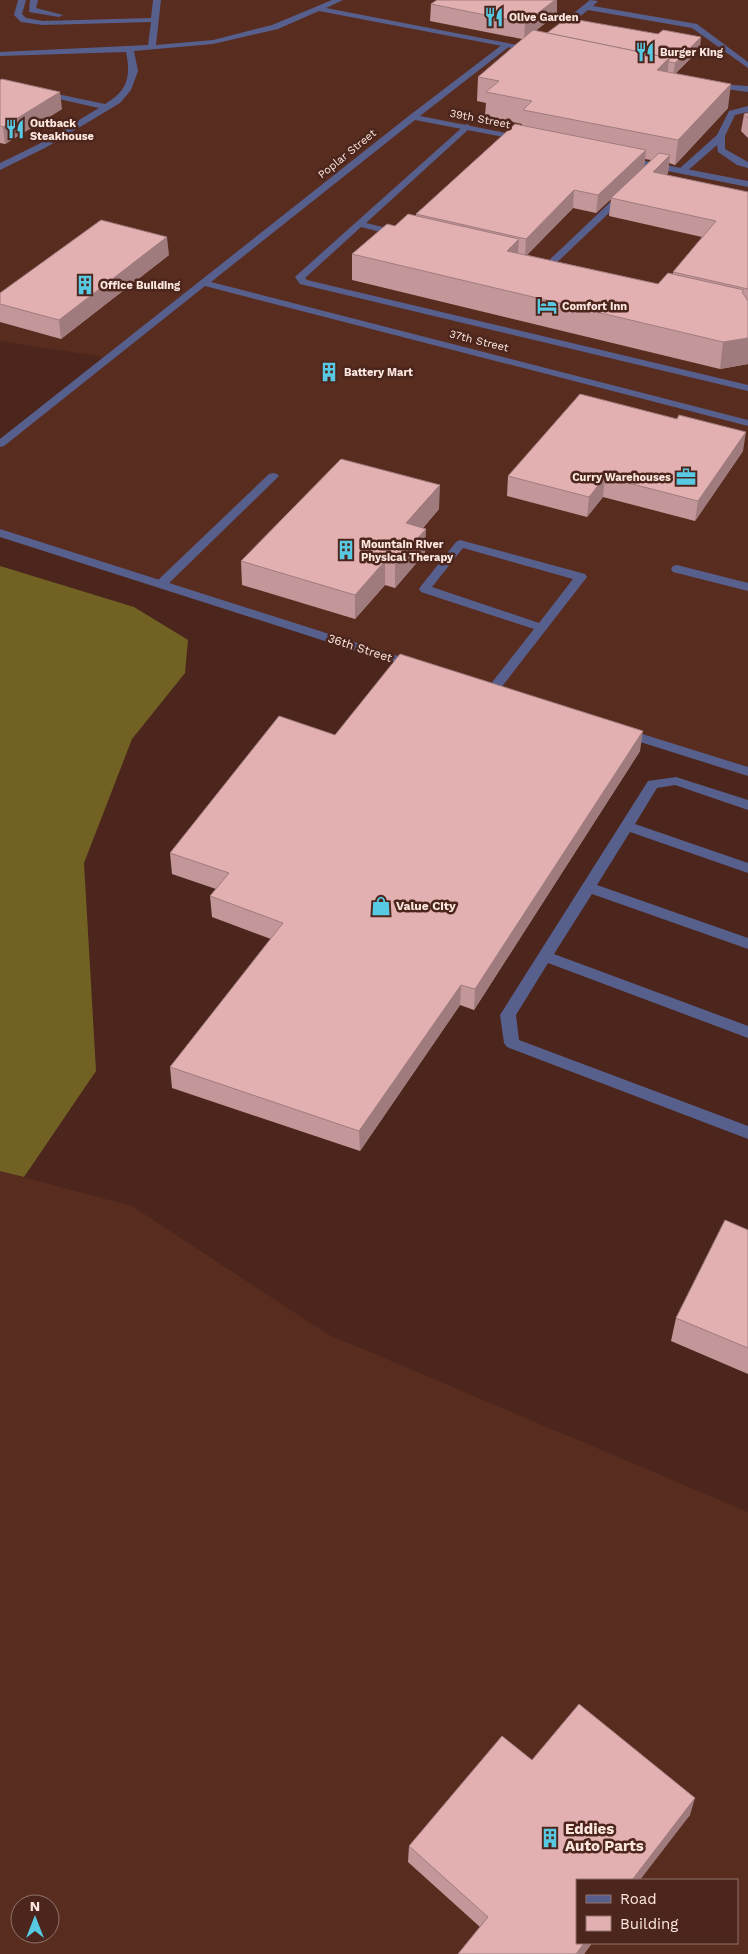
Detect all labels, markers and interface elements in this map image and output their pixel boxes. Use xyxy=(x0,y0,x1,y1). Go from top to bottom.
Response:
restaurant icon: Olive Garden xyxy=(483,6,505,28)
place label: Olive Garden xyxy=(509,11,579,24)
restaurant icon: Burger King xyxy=(634,41,656,63)
place label: Burger King xyxy=(660,46,724,59)
street label: 39th Street xyxy=(449,107,512,131)
place label: Outback Steakhouse xyxy=(30,117,94,143)
restaurant icon: Outback Steakhouse xyxy=(4,118,26,140)
street label: Poplar Street xyxy=(315,126,379,181)
building icon: Office Building xyxy=(74,274,96,296)
place label: Office Building xyxy=(100,279,181,292)
hotel icon: Comfort Inn xyxy=(536,295,558,317)
place label: Comfort Inn xyxy=(562,300,627,313)
street label: 37th Street xyxy=(448,327,510,355)
building icon: Battery Mart xyxy=(318,361,340,383)
place label: Battery Mart xyxy=(344,366,413,379)
office icon: Curry Warehouses xyxy=(675,466,697,488)
place label: Curry Warehouses xyxy=(572,471,671,484)
place label: Mountain River Physical Therapy xyxy=(361,538,454,564)
building icon: Mountain River Physical Therapy xyxy=(335,539,357,561)
street label: 36th Street xyxy=(326,631,394,665)
shop icon: Value City xyxy=(370,895,392,917)
place label: Value City xyxy=(396,899,456,913)
place label: Eddies Auto Parts xyxy=(565,1820,644,1855)
building icon: Eddies Auto Parts xyxy=(539,1827,561,1849)
legend xyxy=(576,1879,738,1944)
text: Road xyxy=(620,1890,657,1908)
north arrow xyxy=(10,1894,60,1944)
text: N xyxy=(30,1898,40,1914)
text: Building xyxy=(620,1915,678,1933)

